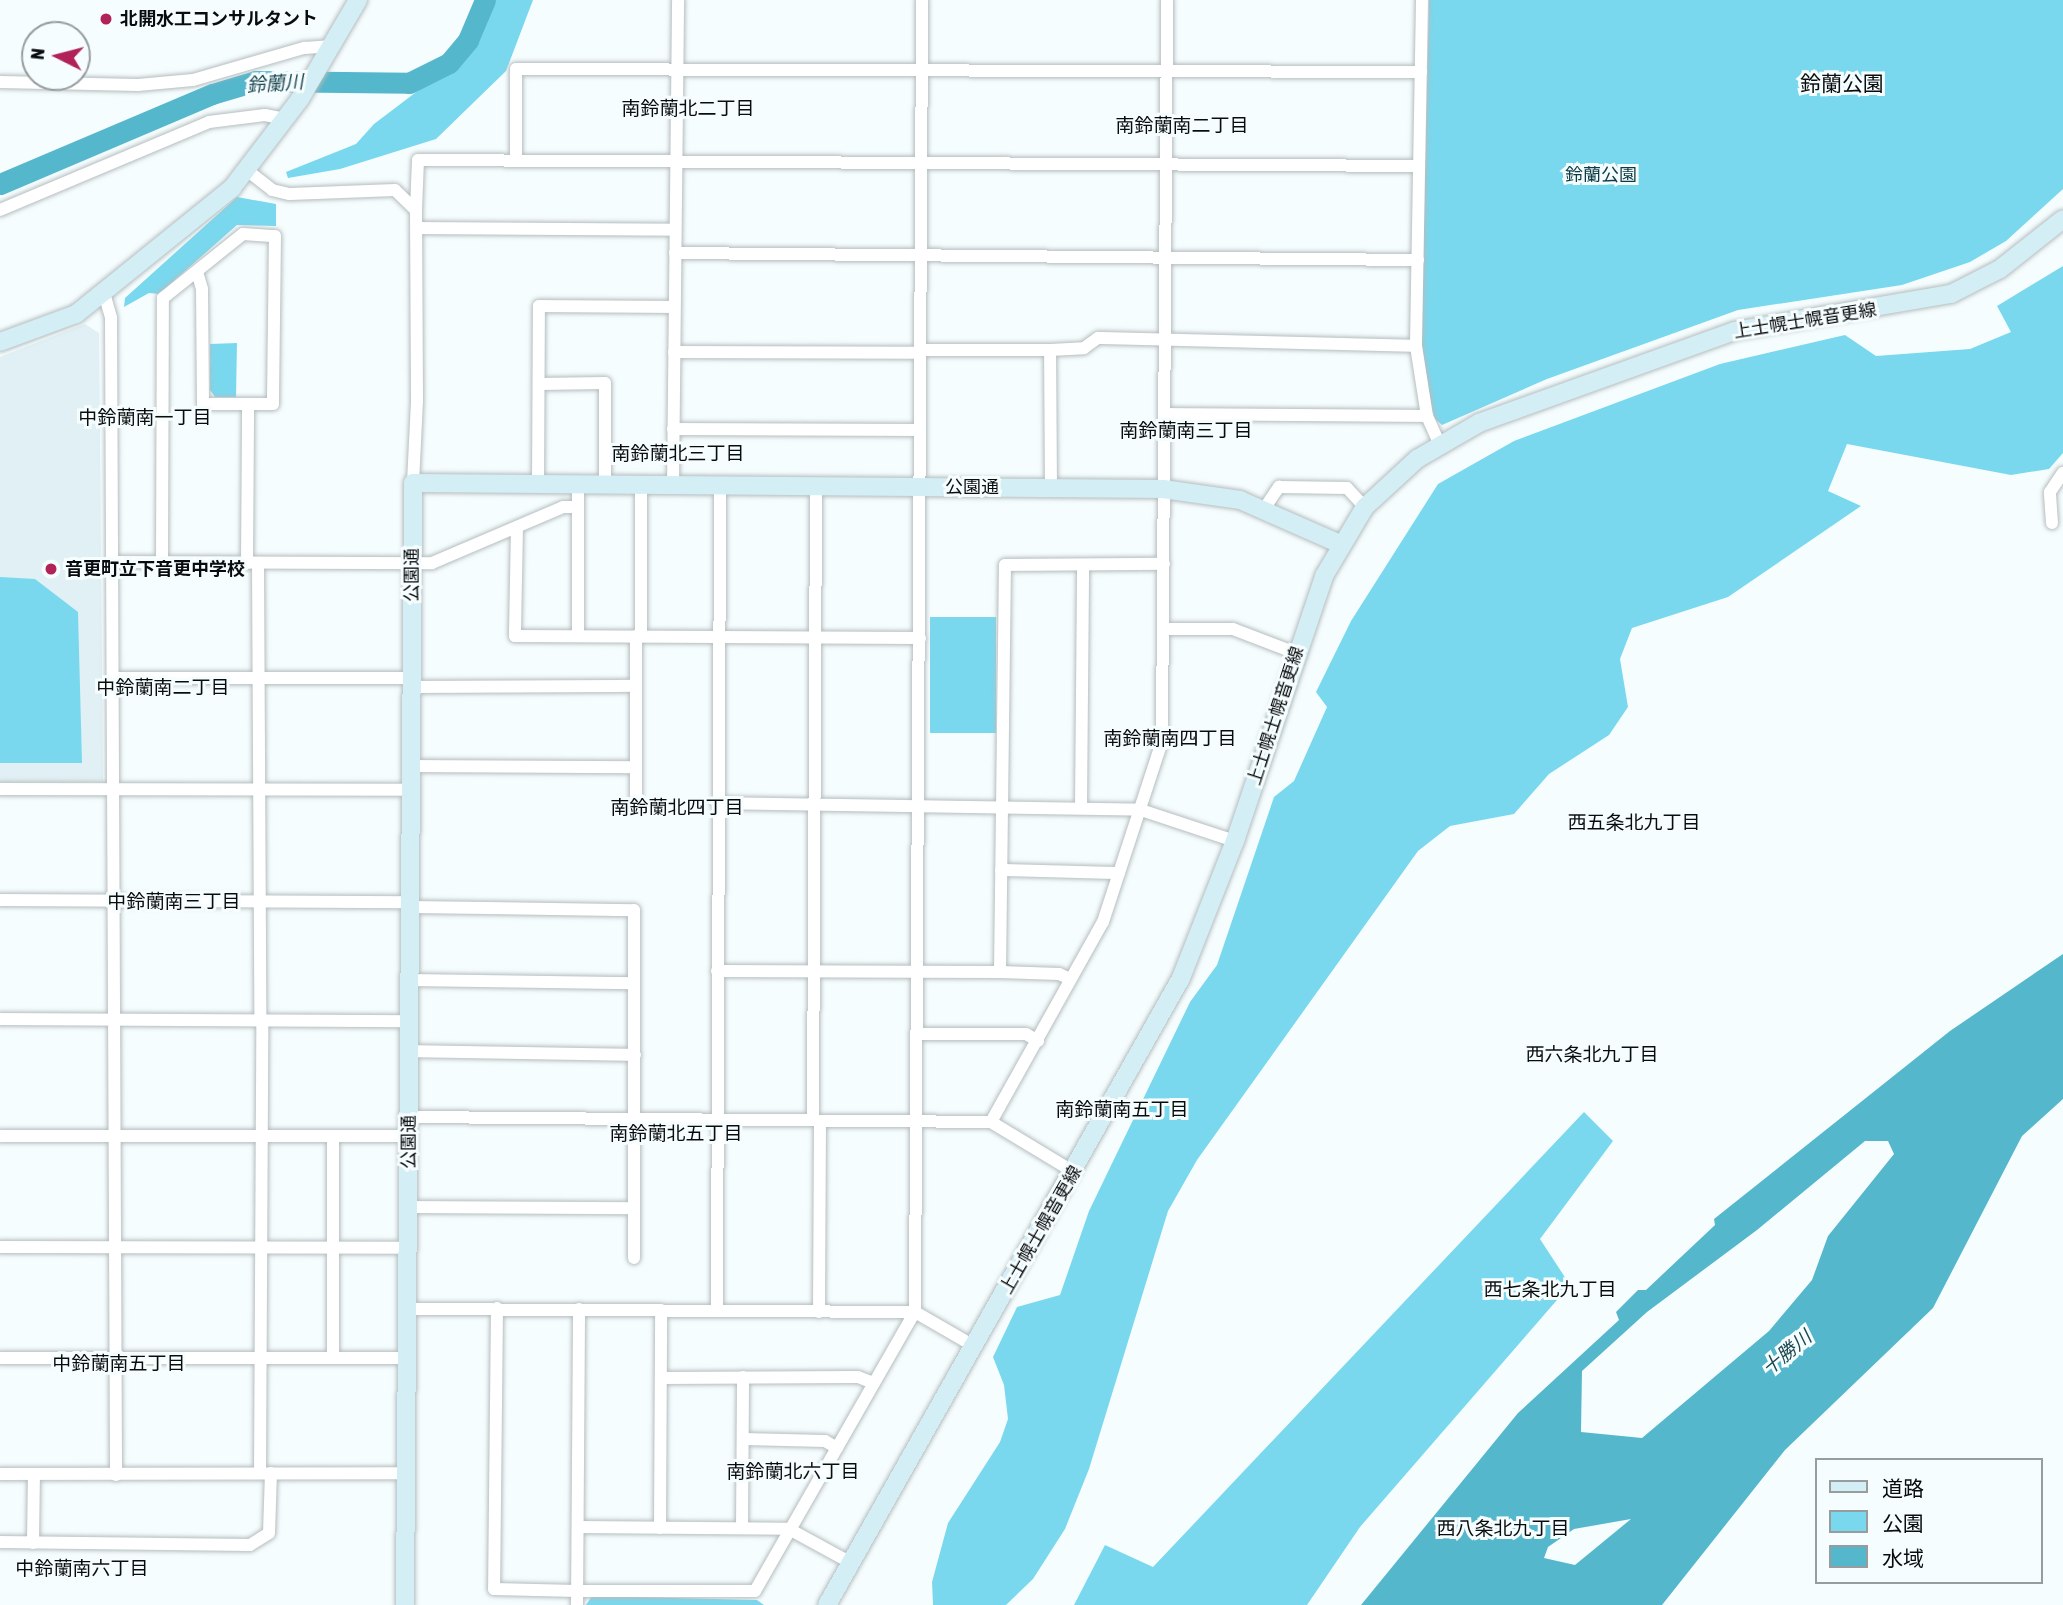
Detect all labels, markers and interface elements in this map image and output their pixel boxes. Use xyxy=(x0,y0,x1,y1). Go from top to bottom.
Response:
place label: 北開水工コンサルタント xyxy=(120,8,318,30)
marker: 北開水工コンサルタント xyxy=(98,11,114,27)
north arrow xyxy=(21,21,91,91)
text: N xyxy=(26,47,49,61)
district label: 鈴蘭公園 xyxy=(1800,70,1884,96)
water label: 鈴蘭川 xyxy=(246,71,304,97)
district label: 南鈴蘭北二丁目 xyxy=(622,98,754,120)
district label: 南鈴蘭南二丁目 xyxy=(1116,115,1248,137)
park label: 鈴蘭公園 xyxy=(1565,164,1637,186)
street label: 上士幌士幌音更線 xyxy=(1732,299,1878,343)
district label: 中鈴蘭南一丁目 xyxy=(79,407,211,429)
district label: 南鈴蘭南三丁目 xyxy=(1120,420,1252,442)
district label: 南鈴蘭北三丁目 xyxy=(612,443,744,465)
street label: 公園通 xyxy=(945,476,999,498)
street label: 公園通 xyxy=(401,548,423,602)
place label: 音更町立下音更中学校 xyxy=(65,558,245,580)
marker: 音更町立下音更中学校 xyxy=(43,561,59,577)
street label: 上士幌士幌音更線 xyxy=(1243,644,1309,788)
district label: 中鈴蘭南二丁目 xyxy=(97,677,229,699)
district label: 南鈴蘭南四丁目 xyxy=(1104,728,1236,750)
district label: 南鈴蘭北四丁目 xyxy=(611,797,743,819)
district label: 西五条北九丁目 xyxy=(1568,812,1700,834)
district label: 中鈴蘭南三丁目 xyxy=(108,891,240,913)
district label: 西六条北九丁目 xyxy=(1526,1044,1658,1066)
district label: 南鈴蘭南五丁目 xyxy=(1056,1099,1188,1121)
street label: 公園通 xyxy=(398,1115,420,1169)
district label: 南鈴蘭北五丁目 xyxy=(610,1123,742,1145)
street label: 上士幌士幌音更線 xyxy=(996,1162,1086,1298)
district label: 西七条北九丁目 xyxy=(1484,1279,1616,1301)
water label: 十勝川 xyxy=(1758,1326,1816,1380)
district label: 中鈴蘭南五丁目 xyxy=(53,1353,185,1375)
legend xyxy=(1814,1458,2042,1584)
district label: 南鈴蘭北六丁目 xyxy=(727,1461,859,1483)
text: 道路 xyxy=(1882,1476,1924,1500)
text: 公園 xyxy=(1882,1511,1924,1535)
district label: 西八条北九丁目 xyxy=(1437,1518,1569,1540)
text: 水域 xyxy=(1882,1546,1924,1570)
district label: 中鈴蘭南六丁目 xyxy=(16,1558,148,1580)

